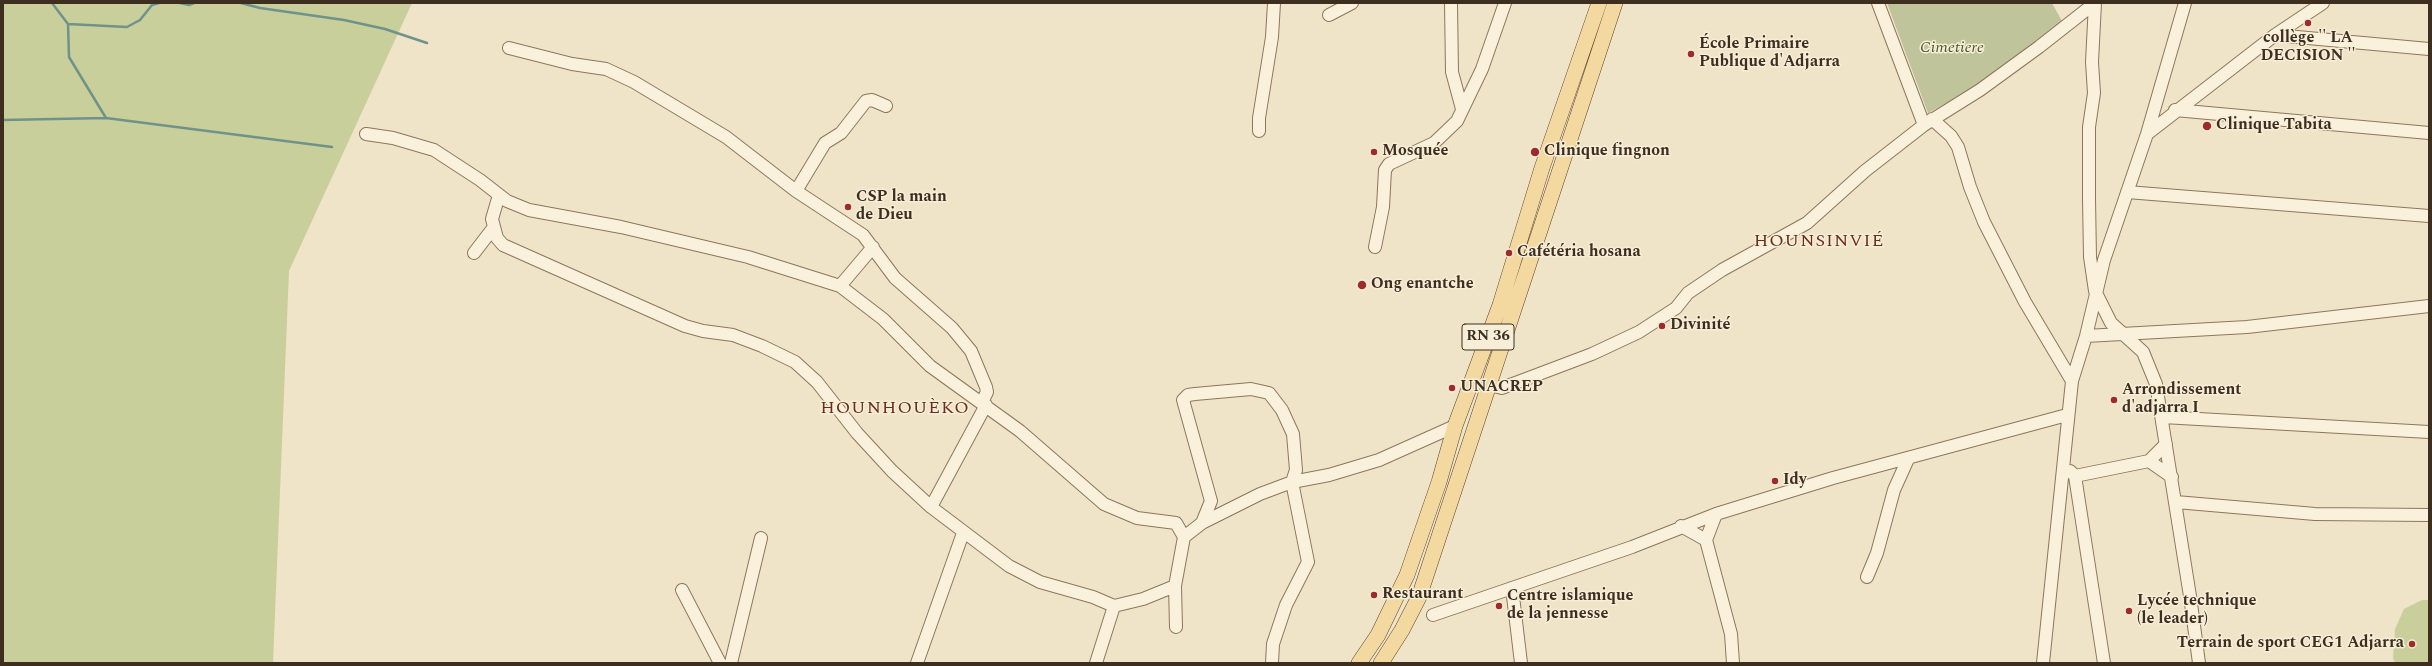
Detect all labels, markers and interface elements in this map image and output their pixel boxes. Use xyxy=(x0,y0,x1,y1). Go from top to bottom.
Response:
marker: collège '' LA DECISION '' xyxy=(2303,18,2313,28)
place label: collège '' LA DECISION '' xyxy=(2260,29,2356,67)
place label: École Primaire Publique d'Adjarra xyxy=(1699,35,1840,73)
park label: Cimetiere xyxy=(1920,39,1984,59)
marker: École Primaire Publique d'Adjarra xyxy=(1686,49,1696,59)
place label: Clinique Tabita xyxy=(2216,116,2332,136)
marker: Clinique Tabita xyxy=(2201,120,2213,132)
place label: Mosquée xyxy=(1382,142,1448,162)
place label: Clinique fingnon xyxy=(1544,142,1670,162)
marker: Clinique fingnon xyxy=(1529,146,1541,158)
marker: Mosquée xyxy=(1369,147,1379,157)
place label: CSP la main de Dieu xyxy=(856,188,947,226)
marker: CSP la main de Dieu xyxy=(843,202,853,212)
district label: HOUNSINVIÉ xyxy=(1754,231,1884,253)
place label: Cafétéria hosana xyxy=(1517,243,1641,263)
marker: Cafétéria hosana xyxy=(1504,248,1514,258)
place label: Ong enantche xyxy=(1371,275,1474,295)
marker: Ong enantche xyxy=(1356,279,1368,291)
place label: Divinité xyxy=(1670,316,1730,336)
marker: Divinité xyxy=(1657,321,1667,331)
road number: RN 36 xyxy=(1462,324,1514,350)
place label: UNACREP xyxy=(1460,378,1543,398)
place label: Arrondissement d'adjarra I xyxy=(2122,381,2241,419)
marker: UNACREP xyxy=(1447,383,1457,393)
marker: Arrondissement d'adjarra I xyxy=(2109,395,2119,405)
district label: HOUNHOUÈKO xyxy=(820,398,970,420)
place label: Idy xyxy=(1783,471,1807,491)
marker: Idy xyxy=(1770,476,1780,486)
place label: Restaurant xyxy=(1382,585,1463,605)
place label: Centre islamique de la jennesse xyxy=(1507,587,1633,625)
marker: Restaurant xyxy=(1369,590,1379,600)
place label: Lycée technique (le leader) xyxy=(2137,592,2256,630)
marker: Centre islamique de la jennesse xyxy=(1494,601,1504,611)
marker: Lycée technique (le leader) xyxy=(2124,606,2134,616)
place label: Terrain de sport CEG1 Adjarra xyxy=(2177,634,2404,654)
marker: Terrain de sport CEG1 Adjarra xyxy=(2407,639,2417,649)

